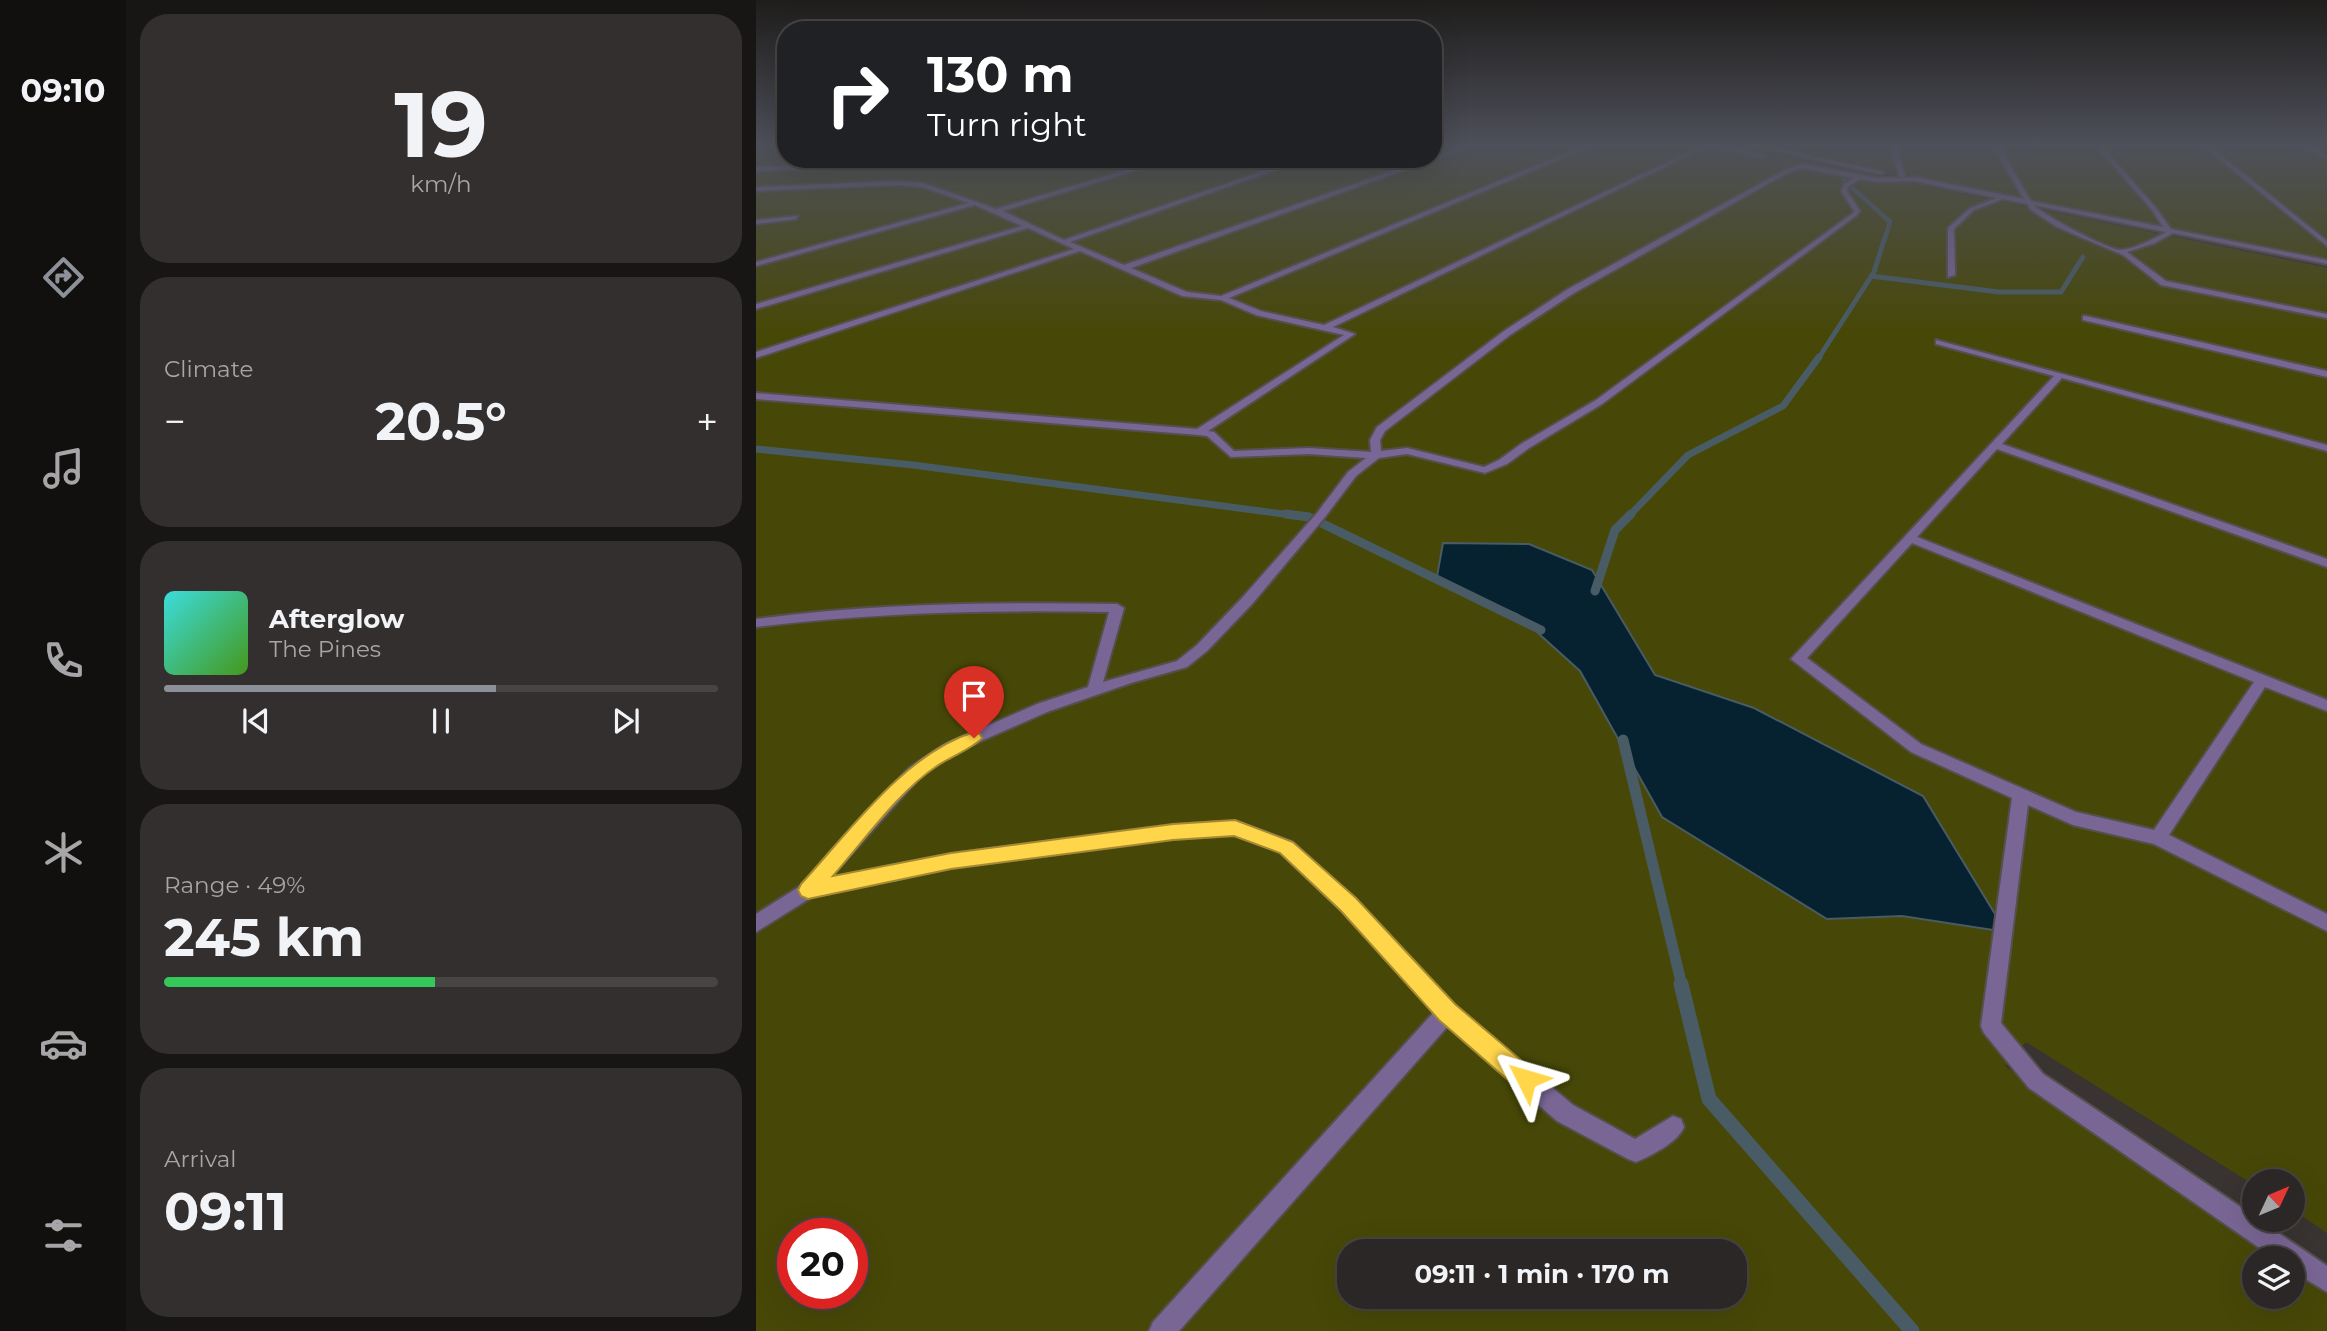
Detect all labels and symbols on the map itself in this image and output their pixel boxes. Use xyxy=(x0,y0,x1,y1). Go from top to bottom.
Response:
pin xyxy=(944,666,1004,738)
position arrow xyxy=(1489,1042,1563,1116)
north arrow xyxy=(2242,1169,2305,1232)
speed limit sign: 20 xyxy=(777,1218,868,1309)

